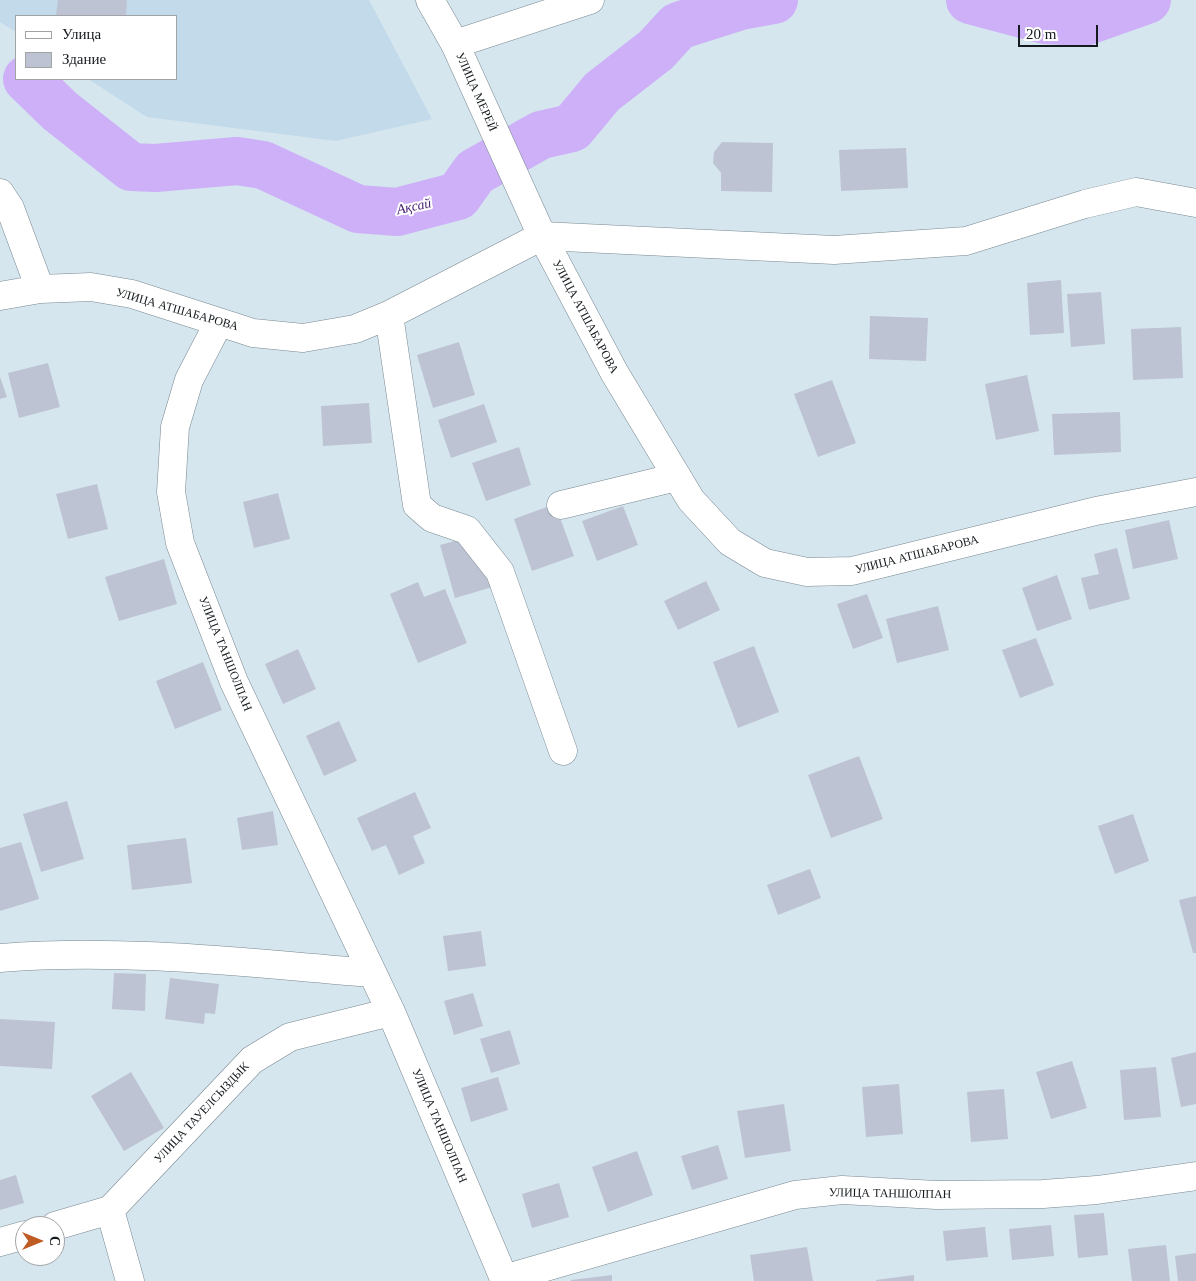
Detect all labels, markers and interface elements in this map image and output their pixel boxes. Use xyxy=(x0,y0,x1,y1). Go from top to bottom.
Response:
legend xyxy=(15,15,178,80)
scale bar xyxy=(1021,15,1101,47)
text: Улица xyxy=(62,26,101,42)
text: 20 m xyxy=(1026,26,1056,42)
street label: УЛИЦА МЕРЕЙ xyxy=(452,50,500,134)
text: Здание xyxy=(62,51,106,67)
water label: Ақсай xyxy=(395,195,433,219)
street label: УЛИЦА АТШАБАРОВА xyxy=(549,258,621,376)
street label: УЛИЦА АТШАБАРОВА xyxy=(114,286,240,334)
street label: УЛИЦА АТШАБАРОВА xyxy=(854,533,980,577)
street label: УЛИЦА ТАНШОЛПАН xyxy=(195,594,255,714)
street label: УЛИЦА ТАУЕЛСЫЗДЫК xyxy=(151,1060,253,1166)
street label: УЛИЦА ТАНШОЛПАН xyxy=(408,1067,470,1185)
street label: УЛИЦА ТАНШОЛПАН xyxy=(829,1186,951,1202)
north arrow xyxy=(15,1216,65,1266)
text: С xyxy=(47,1236,62,1246)

